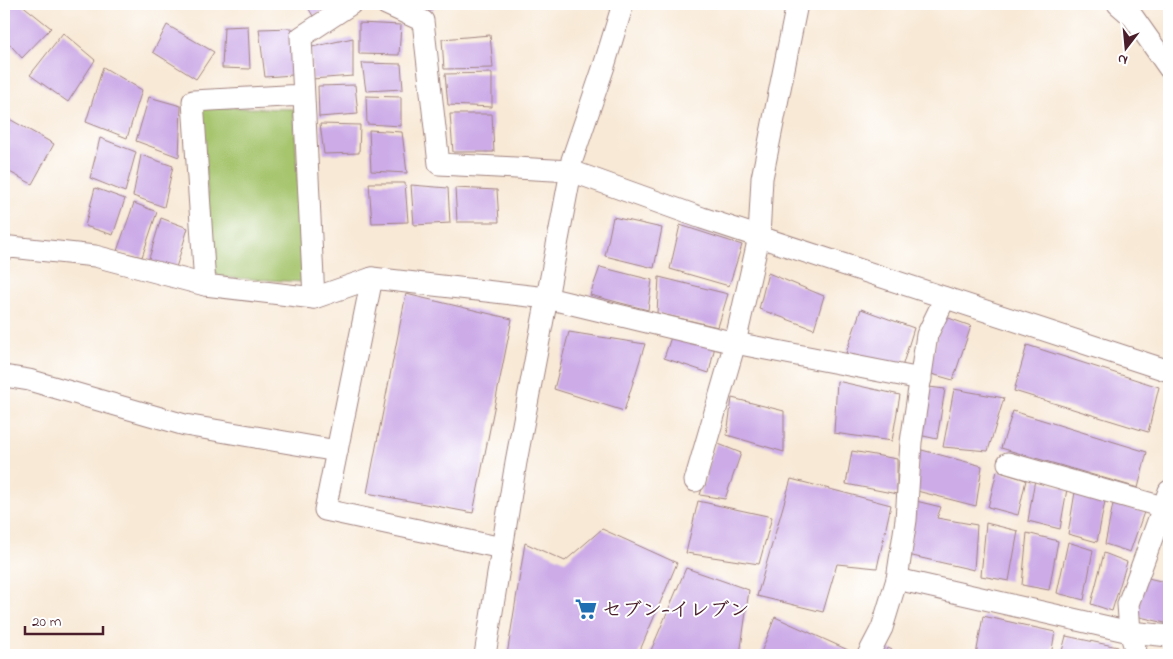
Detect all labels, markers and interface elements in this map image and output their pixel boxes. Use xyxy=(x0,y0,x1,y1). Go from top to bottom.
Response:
north arrow xyxy=(1100,22,1150,72)
text: N xyxy=(1115,48,1130,70)
supermarket icon: セブン-イレブン xyxy=(573,596,599,622)
place label: セブン-イレブン xyxy=(602,597,750,626)
scale bar xyxy=(25,604,102,636)
text: 20 m xyxy=(32,611,62,633)

